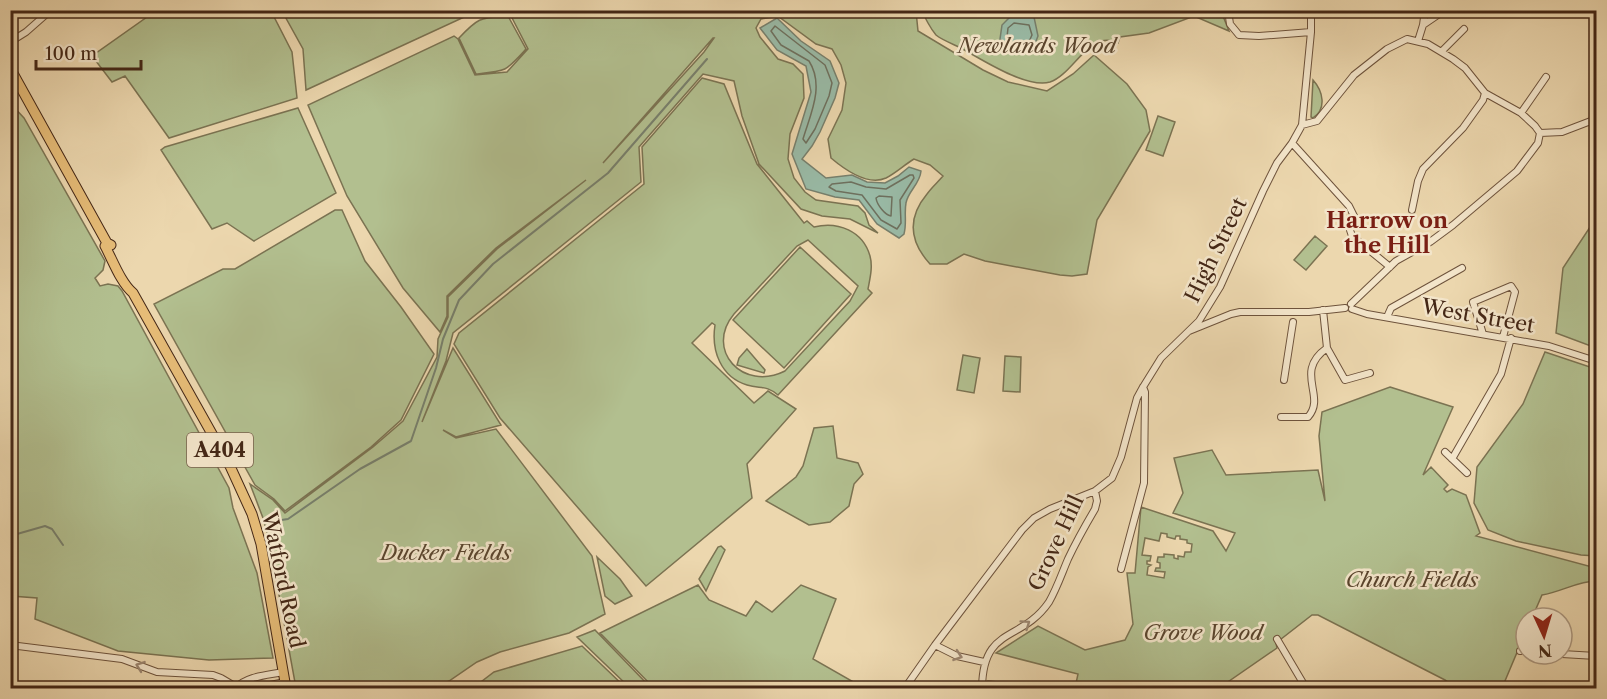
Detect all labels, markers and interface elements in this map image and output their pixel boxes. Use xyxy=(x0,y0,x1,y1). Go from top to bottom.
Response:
scale bar xyxy=(36,33,141,71)
park label: Newlands Wood xyxy=(956,33,1119,58)
text: 100 m xyxy=(45,43,97,65)
street label: High Street xyxy=(1179,193,1252,306)
district label: Harrow on the Hill xyxy=(1326,207,1448,259)
street label: West Street xyxy=(1419,293,1537,338)
road number: A404 xyxy=(187,433,253,467)
street label: Grove Hill xyxy=(1023,491,1089,595)
street label: Watford Road xyxy=(257,509,310,650)
park label: Ducker Fields xyxy=(378,540,512,565)
park label: Church Fields xyxy=(1346,567,1479,592)
north arrow xyxy=(1514,606,1574,666)
one-way arrow xyxy=(1019,620,1030,631)
park label: Grove Wood xyxy=(1143,620,1265,645)
text: N xyxy=(1537,641,1553,661)
one-way arrow xyxy=(953,648,963,661)
one-way arrow xyxy=(136,661,146,674)

